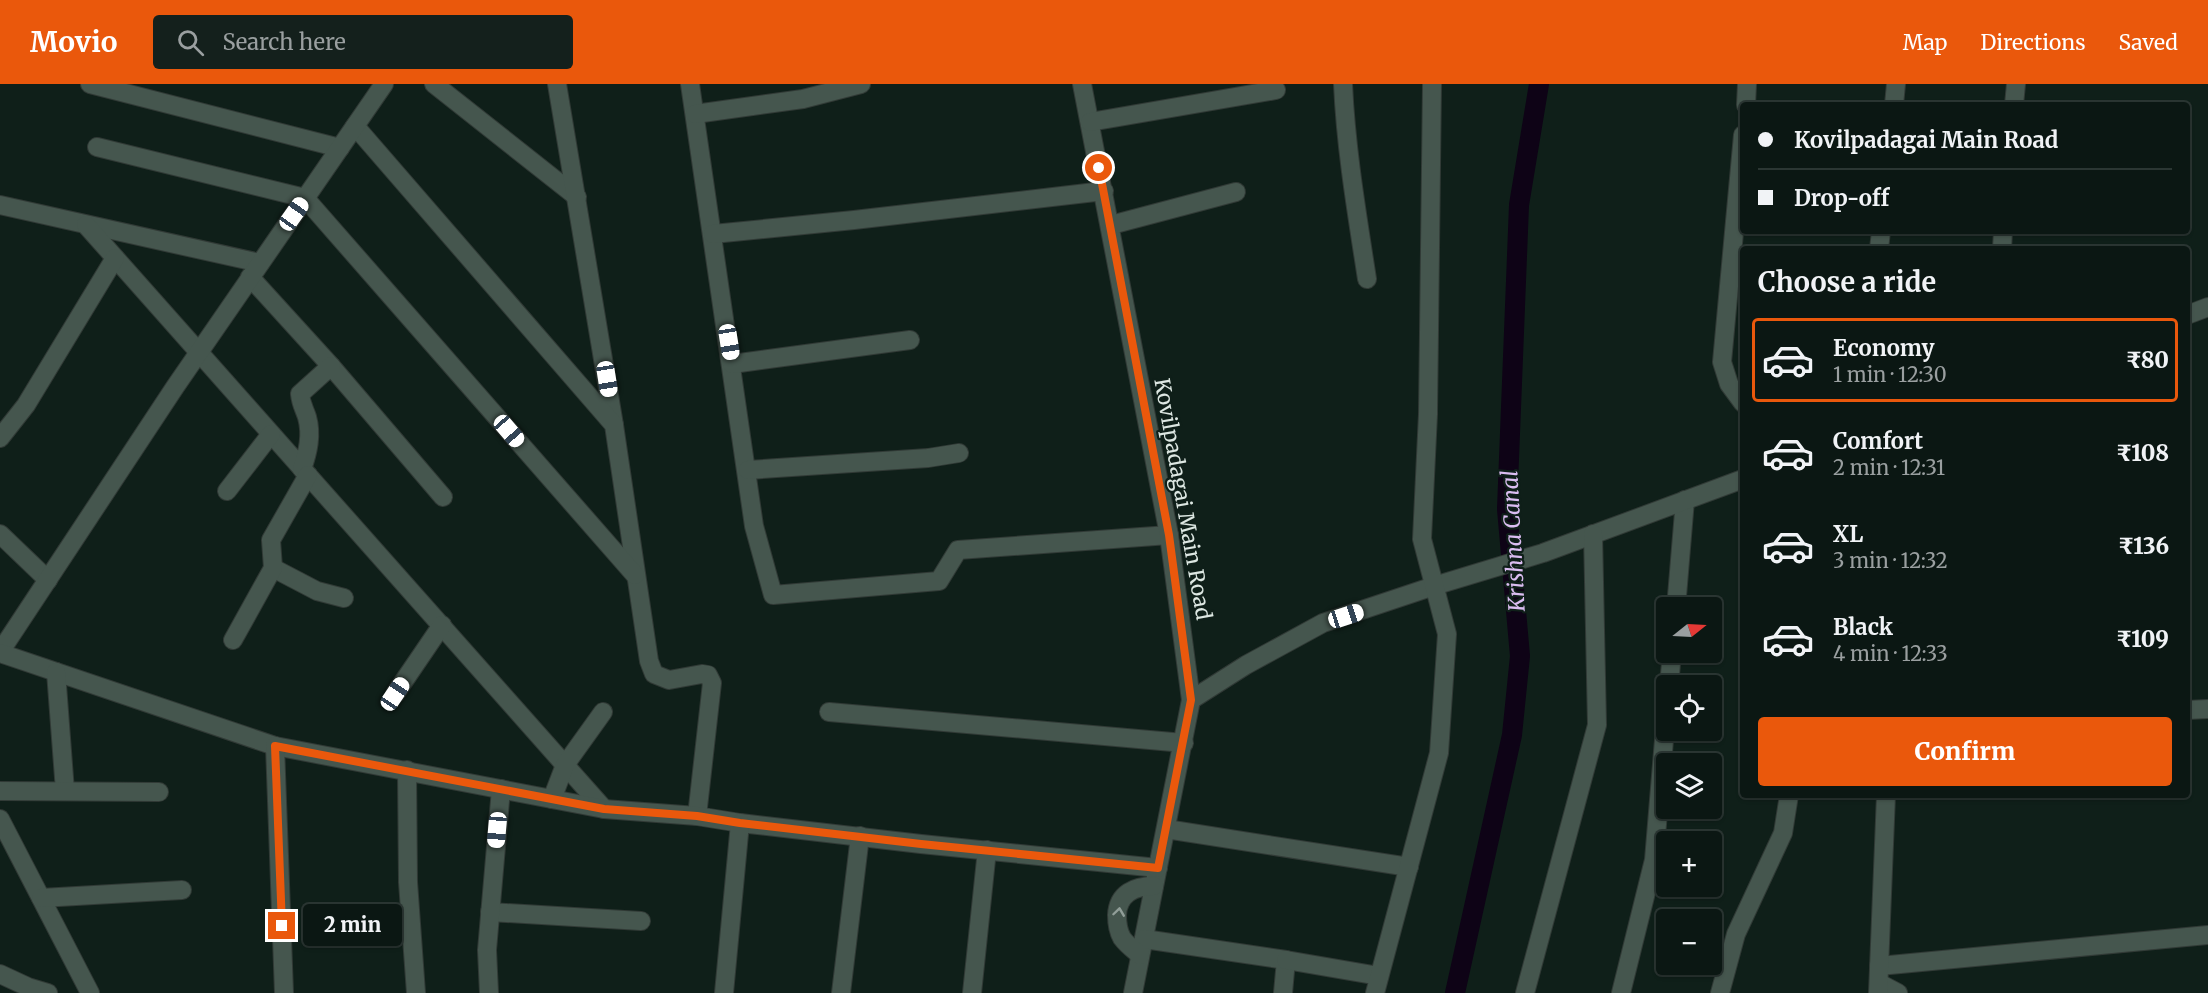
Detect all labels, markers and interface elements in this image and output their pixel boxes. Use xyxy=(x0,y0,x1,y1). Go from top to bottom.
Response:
search box xyxy=(153,15,573,69)
text: Movio xyxy=(30,24,117,60)
icon: search xyxy=(174,26,207,59)
text: Search here xyxy=(222,28,346,56)
text: Map xyxy=(1903,29,1947,56)
text: Directions xyxy=(1980,29,2085,56)
text: Saved xyxy=(2118,29,2178,56)
text: Kovilpadagai Main Road xyxy=(1794,126,2058,154)
route start xyxy=(1085,154,1112,181)
text: Drop-off xyxy=(1794,184,1889,212)
car xyxy=(276,194,312,234)
text: Choose a ride xyxy=(1758,265,1936,299)
car xyxy=(717,323,741,361)
icon: car xyxy=(1761,333,1815,387)
text: Economy xyxy=(1833,334,1934,362)
text: ₹80 xyxy=(2126,346,2169,374)
car xyxy=(595,360,619,398)
text: 1 min · 12:30 xyxy=(1833,362,1947,387)
street label: Kovilpadagai Main Road xyxy=(1148,376,1218,622)
car xyxy=(490,412,528,450)
icon: car xyxy=(1761,426,1815,480)
text: Comfort xyxy=(1833,427,1923,455)
text: ₹108 xyxy=(2116,439,2169,467)
text: 2 min · 12:31 xyxy=(1833,455,1945,480)
water label: Krishna Canal xyxy=(1495,470,1531,613)
icon: car xyxy=(1761,519,1815,573)
text: XL xyxy=(1833,520,1863,548)
text: ₹136 xyxy=(2118,532,2169,560)
text: 3 min · 12:32 xyxy=(1833,548,1948,573)
north arrow xyxy=(1656,597,1722,663)
map controls xyxy=(1656,597,1722,975)
car xyxy=(1326,602,1366,630)
icon: car xyxy=(1761,612,1815,666)
text: Black xyxy=(1833,613,1893,641)
text: ₹109 xyxy=(2116,625,2169,653)
text: 4 min · 12:33 xyxy=(1833,641,1948,666)
car xyxy=(377,674,413,714)
button: locate xyxy=(1656,675,1722,741)
button: Confirm xyxy=(1758,717,2172,786)
button: layers xyxy=(1656,753,1722,819)
car xyxy=(486,811,508,849)
button: + xyxy=(1656,831,1722,897)
callout: 2 min xyxy=(303,905,402,947)
one-way arrow xyxy=(1112,908,1124,917)
button: − xyxy=(1656,909,1722,975)
route end xyxy=(268,912,295,939)
text: 2 min xyxy=(324,912,381,937)

